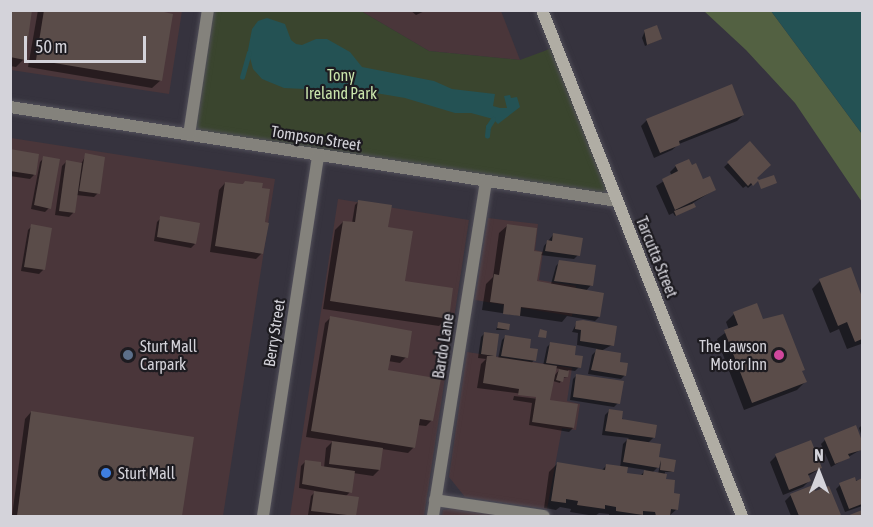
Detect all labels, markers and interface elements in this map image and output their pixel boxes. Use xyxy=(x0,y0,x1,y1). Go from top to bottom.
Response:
scale bar xyxy=(27,24,148,62)
text: 50 m xyxy=(35,36,67,57)
park label: Tony Ireland Park xyxy=(305,65,377,103)
street label: Tompson Street xyxy=(270,121,362,155)
street label: Tarcutta Street xyxy=(632,214,682,300)
street label: Berry Street xyxy=(259,298,289,368)
street label: Bardo Lane xyxy=(428,312,458,380)
place label: Sturt Mall Carpark xyxy=(140,336,197,374)
place label: The Lawson Motor Inn xyxy=(699,336,767,374)
marker: Sturt Mall Carpark xyxy=(121,348,135,362)
marker: The Lawson Motor Inn xyxy=(772,348,786,362)
north arrow xyxy=(789,443,849,503)
text: N xyxy=(814,446,824,464)
place label: Sturt Mall xyxy=(118,463,175,483)
marker: Sturt Mall xyxy=(99,466,113,480)

